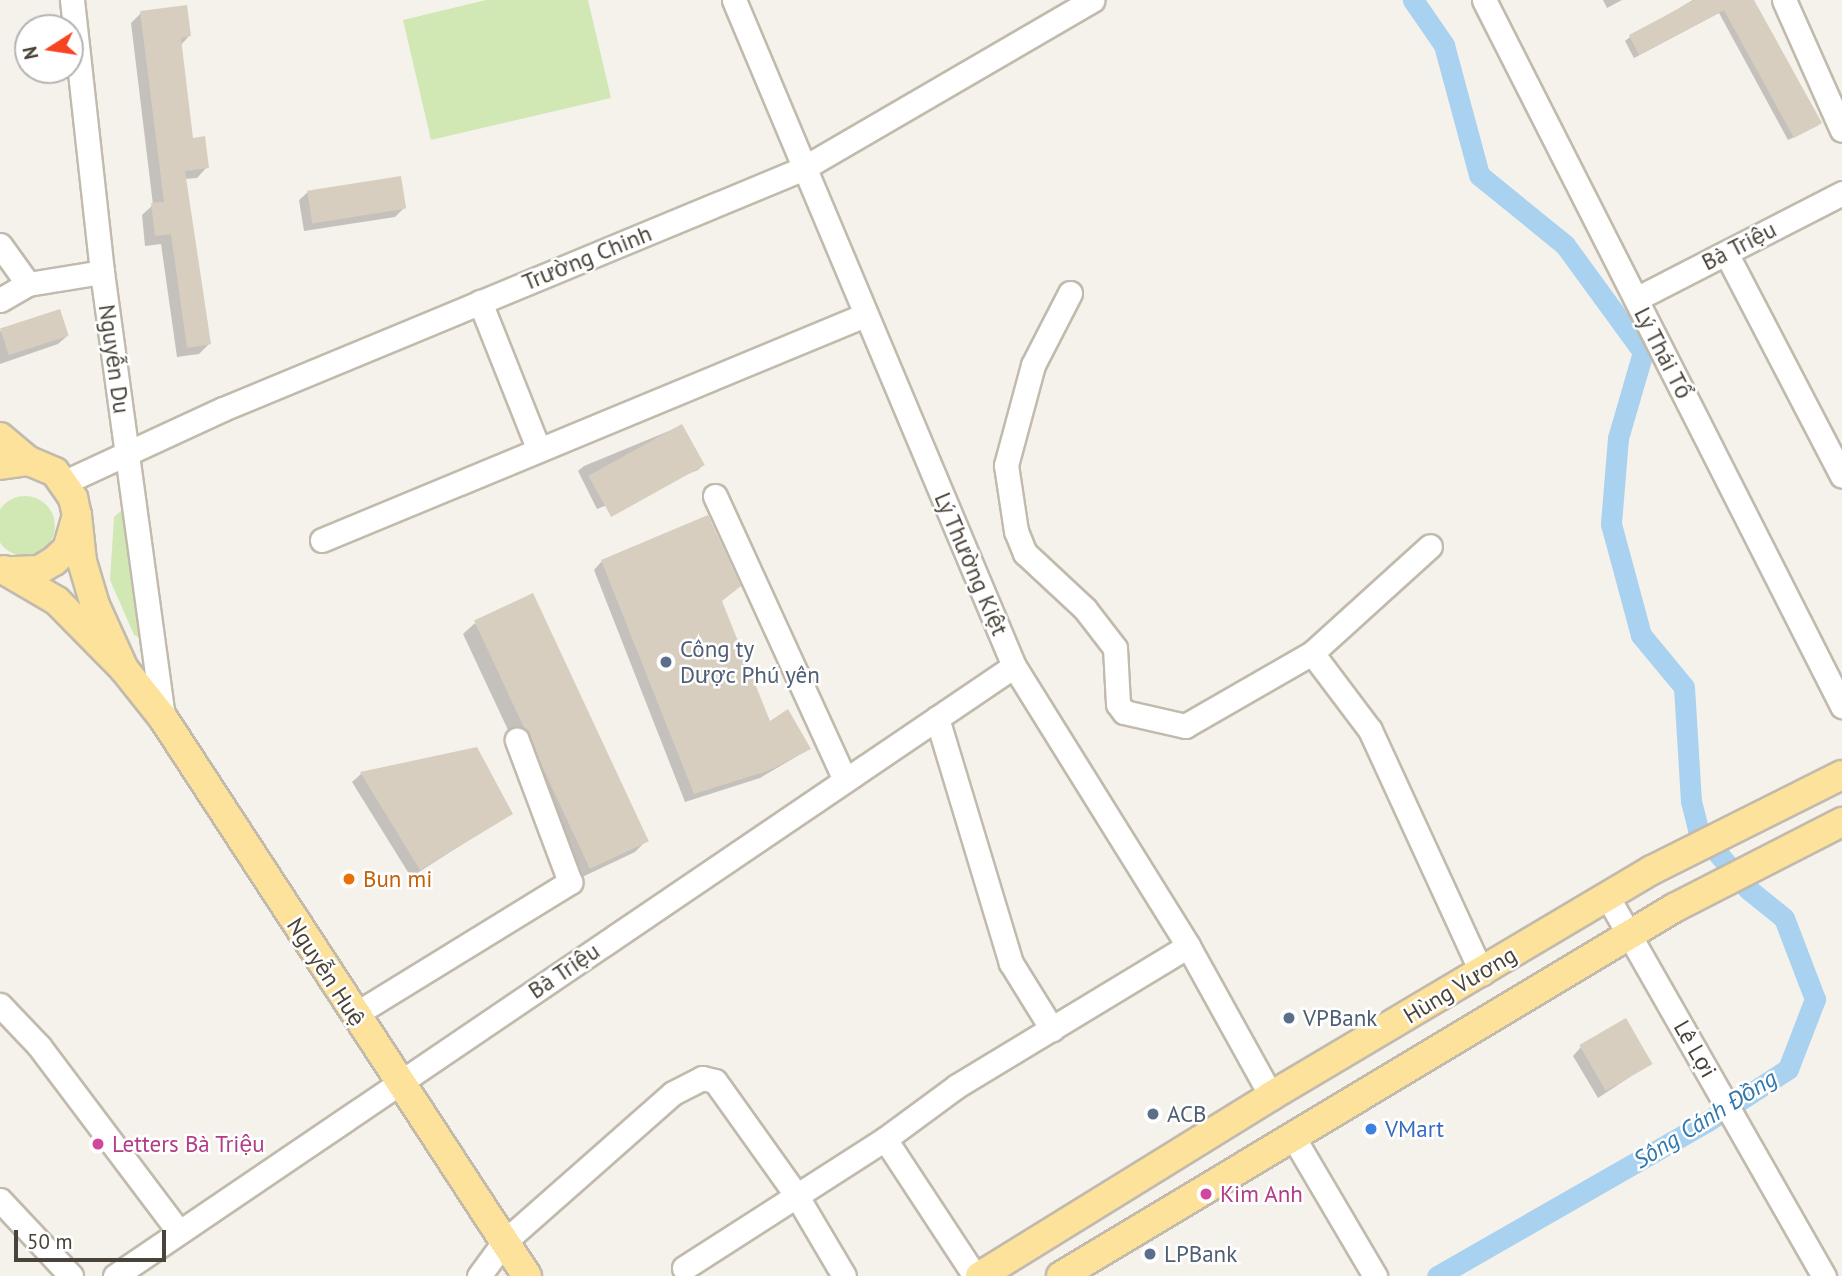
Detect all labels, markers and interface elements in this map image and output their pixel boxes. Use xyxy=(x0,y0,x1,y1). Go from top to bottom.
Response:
north arrow xyxy=(14,14,84,84)
text: N xyxy=(17,44,43,62)
street label: Bà Triệu xyxy=(1697,215,1781,277)
street label: Trường Chinh xyxy=(518,220,656,296)
street label: Lý Thái Tổ xyxy=(1628,302,1698,404)
street label: Nguyễn Du xyxy=(93,303,135,415)
street label: Lý Thường Kiệt xyxy=(928,488,1014,640)
place label: Công ty Dược Phú yên xyxy=(680,635,821,689)
marker: Công ty Dược Phú yên xyxy=(658,654,674,670)
place label: Bun mi xyxy=(363,865,432,893)
marker: Bun mi xyxy=(341,871,357,887)
street label: Nguyễn Huệ xyxy=(281,913,371,1031)
street label: Bà Triệu xyxy=(523,937,605,1005)
street label: Hùng Vương xyxy=(1398,940,1522,1030)
place label: VPBank xyxy=(1303,1004,1377,1032)
marker: VPBank xyxy=(1281,1010,1297,1026)
street label: Lê Lợi xyxy=(1668,1015,1722,1083)
water label: Sông Cánh Đồng xyxy=(1628,1063,1782,1175)
place label: ACB xyxy=(1167,1100,1206,1128)
marker: ACB xyxy=(1145,1106,1161,1122)
place label: VMart xyxy=(1385,1115,1444,1143)
marker: VMart xyxy=(1363,1121,1379,1137)
place label: Letters Bà Triệu xyxy=(112,1130,265,1158)
marker: Letters Bà Triệu xyxy=(90,1136,106,1152)
place label: Kim Anh xyxy=(1220,1180,1304,1208)
marker: Kim Anh xyxy=(1198,1186,1214,1202)
scale bar xyxy=(18,1216,170,1260)
text: 50 m xyxy=(27,1228,73,1255)
place label: LPBank xyxy=(1164,1240,1237,1268)
marker: LPBank xyxy=(1142,1246,1158,1262)

